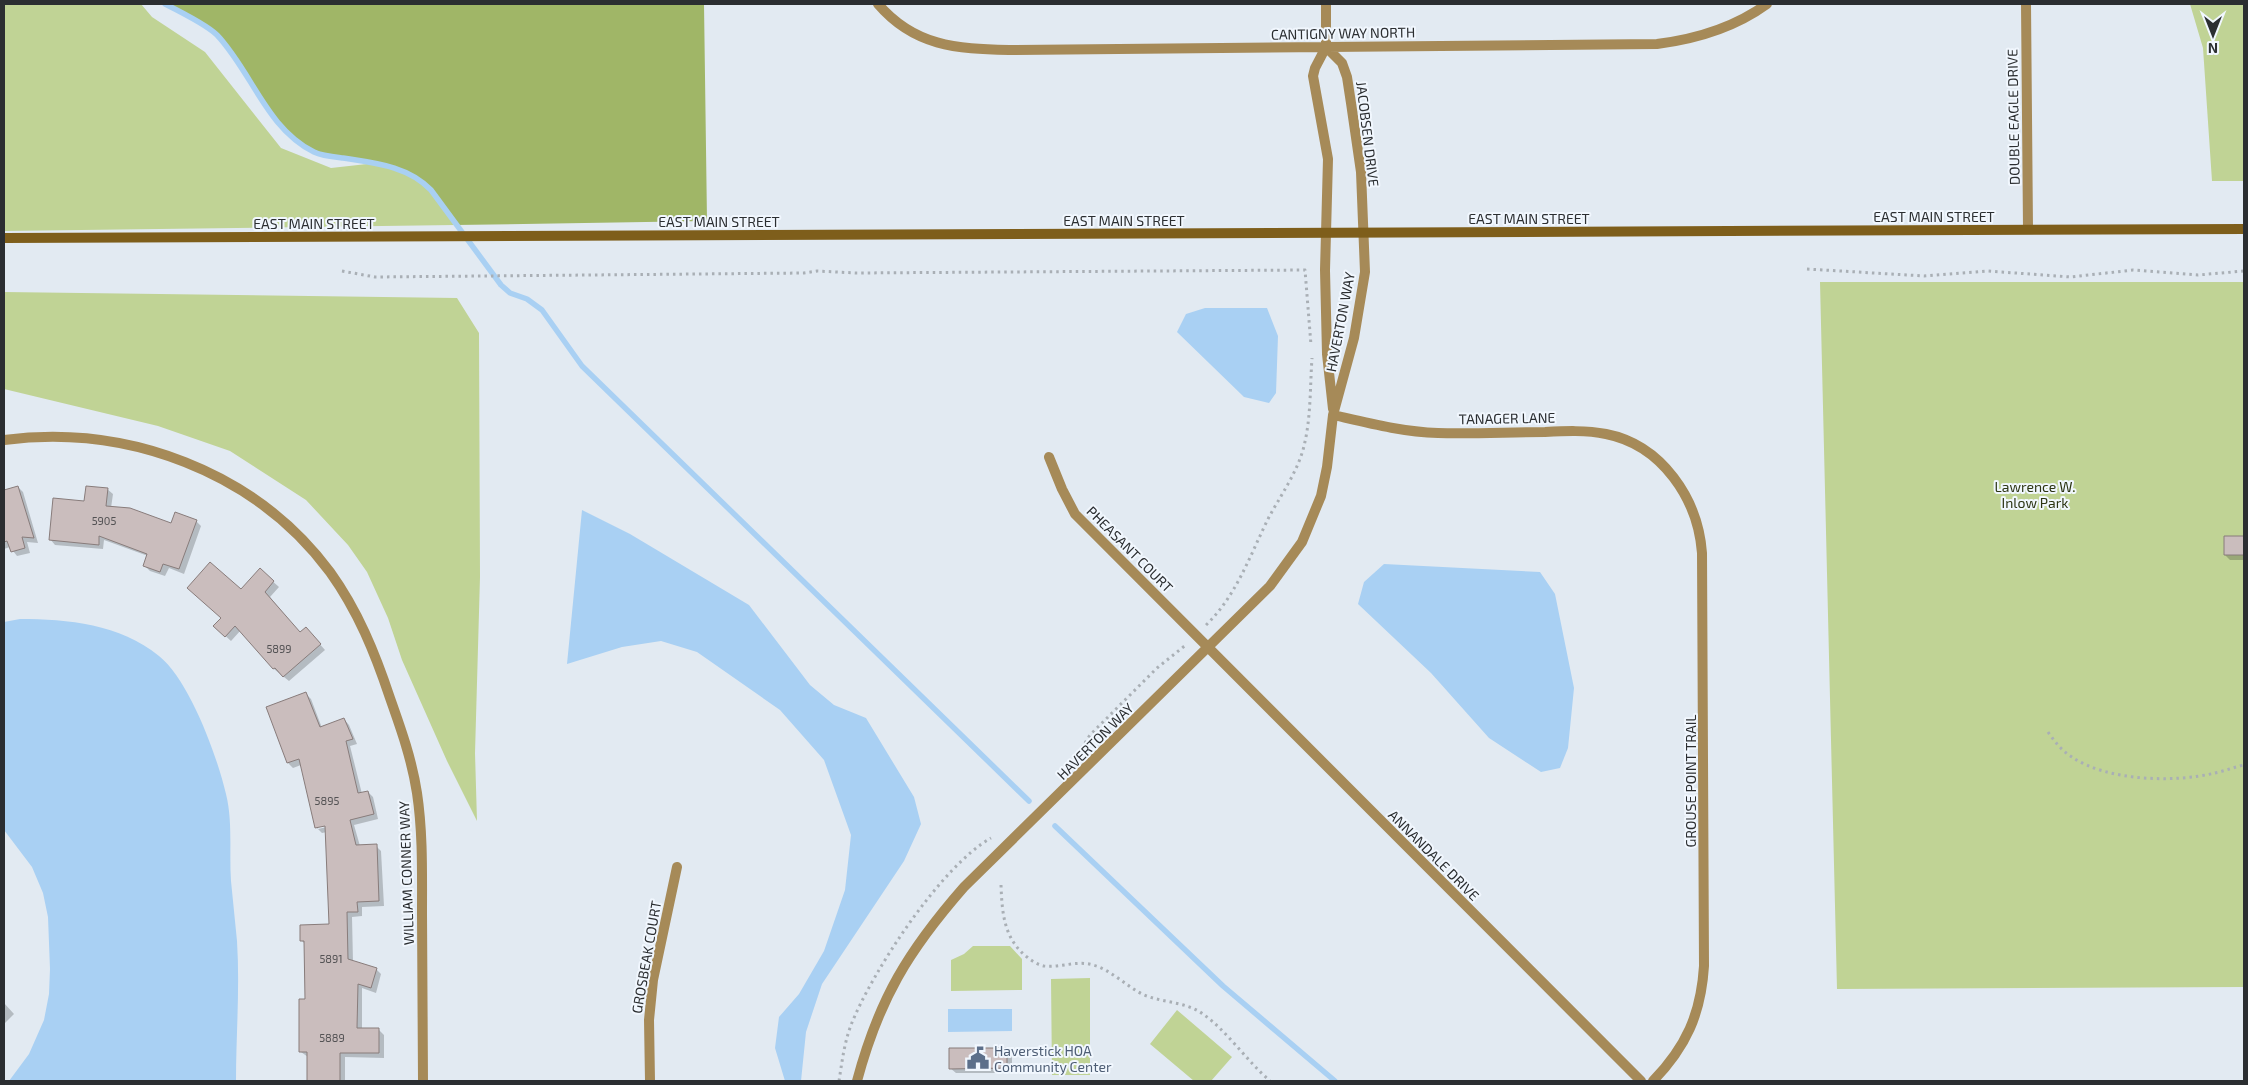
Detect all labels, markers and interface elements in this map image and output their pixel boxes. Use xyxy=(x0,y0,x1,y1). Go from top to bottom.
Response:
north arrow xyxy=(2188,10,2238,60)
street label: CANTIGNY WAY NORTH xyxy=(1271,23,1415,43)
text: N xyxy=(2208,40,2218,57)
street label: DOUBLE EAGLE DRIVE xyxy=(2003,49,2023,185)
street label: JACOBSEN DRIVE xyxy=(1353,80,1383,188)
street label: EAST MAIN STREET xyxy=(1873,208,1995,225)
street label: EAST MAIN STREET xyxy=(1468,210,1590,227)
street label: EAST MAIN STREET xyxy=(1063,212,1185,229)
street label: EAST MAIN STREET xyxy=(658,213,780,230)
street label: EAST MAIN STREET xyxy=(253,215,375,232)
street label: HAVERTON WAY xyxy=(1322,271,1358,373)
street label: TANAGER LANE xyxy=(1459,409,1556,427)
park label: Lawrence W. Inlow Park xyxy=(1995,478,2075,511)
street label: PHEASANT COURT xyxy=(1083,502,1177,596)
house number: 5905 xyxy=(92,514,116,527)
house number: 5899 xyxy=(266,642,292,655)
street label: HAVERTON WAY xyxy=(1053,699,1137,783)
street label: GROUSE POINT TRAIL xyxy=(1682,714,1699,848)
house number: 5895 xyxy=(315,794,339,807)
street label: WILLIAM CONNER WAY xyxy=(395,801,417,945)
street label: ANNANDALE DRIVE xyxy=(1385,806,1483,904)
street label: GROSBEAK COURT xyxy=(628,899,664,1015)
house number: 5891 xyxy=(319,952,343,965)
house number: 5889 xyxy=(319,1031,345,1044)
place label: Haverstick HOA Community Center xyxy=(994,1042,1112,1075)
public building icon: Haverstick HOA Community Center xyxy=(965,1045,991,1071)

